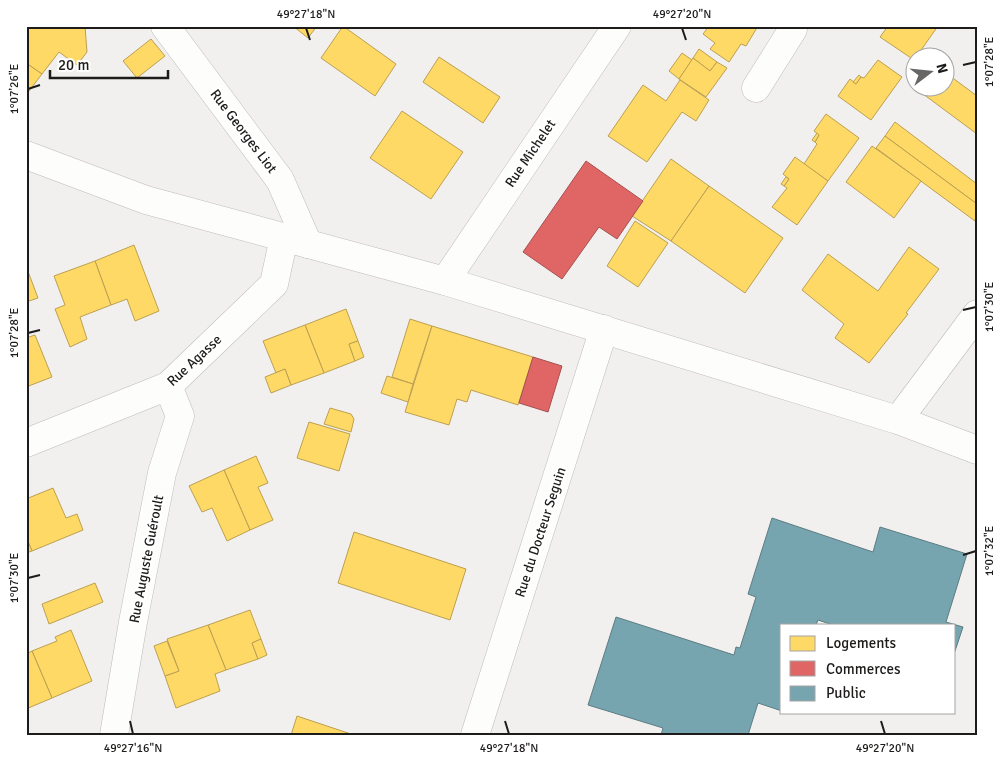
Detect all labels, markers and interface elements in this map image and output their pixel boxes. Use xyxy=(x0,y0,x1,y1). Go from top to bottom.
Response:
text: 49°27'18"N xyxy=(277,7,335,22)
text: 49°27'20"N xyxy=(653,7,711,22)
text: 1°07'28"E xyxy=(982,36,997,87)
scale bar xyxy=(50,48,168,80)
north arrow xyxy=(906,48,956,98)
text: 20 m xyxy=(58,56,89,74)
text: N xyxy=(933,62,952,76)
text: 1°07'26"E xyxy=(7,63,22,114)
street label: Rue Georges Liot xyxy=(207,86,281,177)
street label: Rue Michelet xyxy=(502,116,559,190)
text: 1°07'30"E xyxy=(982,281,997,332)
text: 1°07'28"E xyxy=(7,307,22,358)
street label: Rue Agasse xyxy=(164,331,225,390)
street label: Rue du Docteur Seguin xyxy=(511,465,570,599)
street label: Rue Auguste Guéroult xyxy=(126,493,167,625)
text: 1°07'32"E xyxy=(982,525,997,576)
text: 1°07'30"E xyxy=(7,552,22,603)
legend xyxy=(780,624,956,714)
text: Logements xyxy=(826,634,897,652)
text: Commerces xyxy=(826,660,901,678)
text: Public xyxy=(826,684,866,702)
text: 49°27'16"N xyxy=(104,741,162,756)
text: 49°27'18"N xyxy=(480,741,538,756)
text: 49°27'20"N xyxy=(856,741,914,756)

